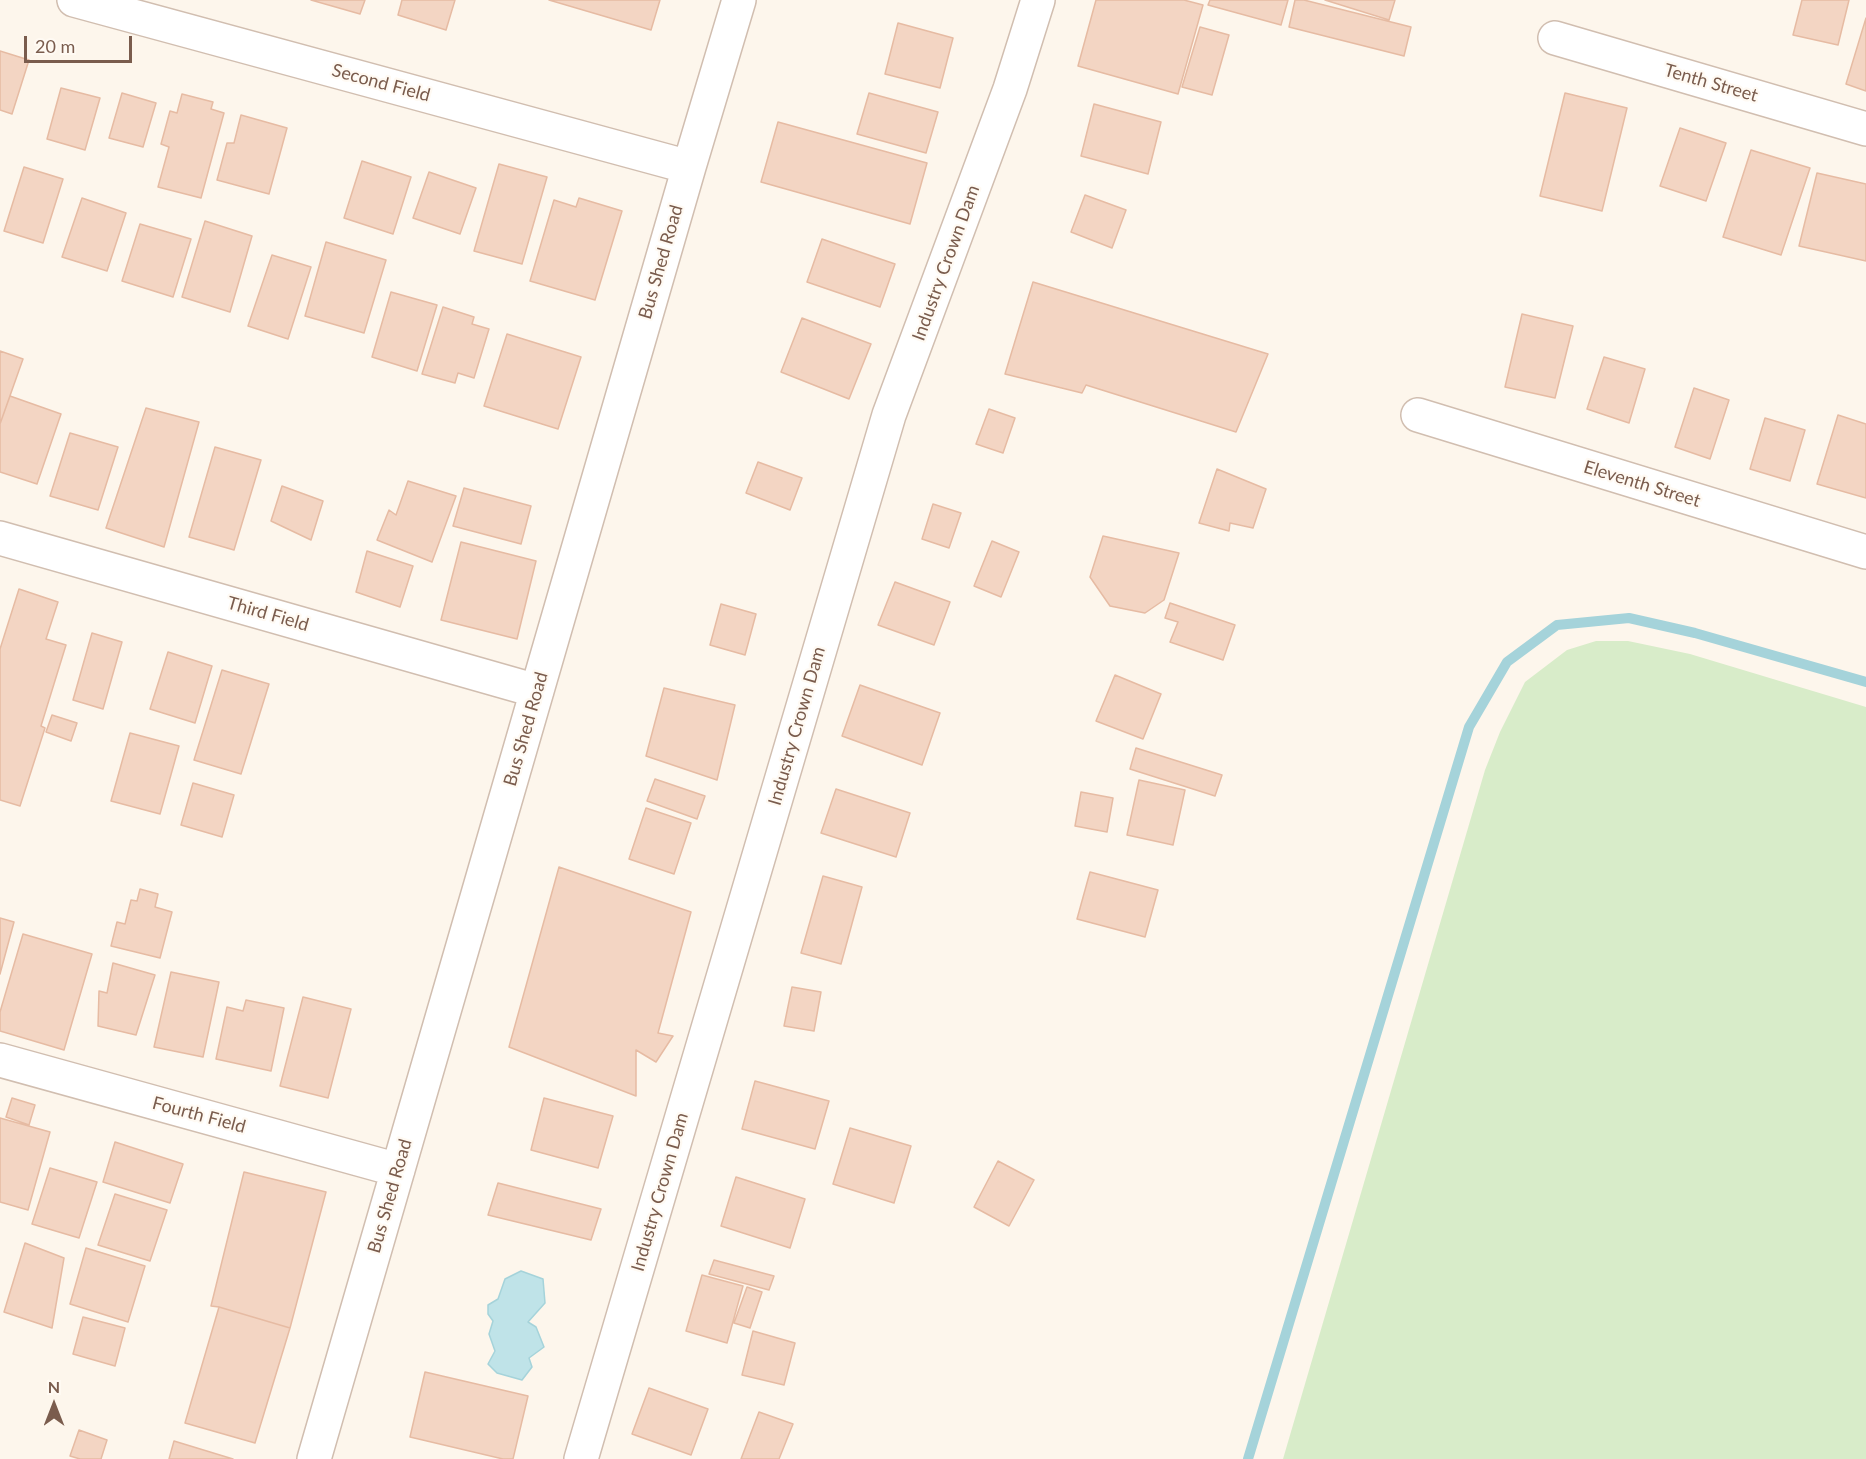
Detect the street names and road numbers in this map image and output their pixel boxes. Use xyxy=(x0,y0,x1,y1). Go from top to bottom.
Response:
street label: Tenth Street xyxy=(1662,59,1760,107)
street label: Second Field xyxy=(329,60,433,106)
street label: Industry Crown Dam xyxy=(908,182,984,344)
street label: Bus Shed Road xyxy=(634,202,688,322)
street label: Eleventh Street xyxy=(1581,456,1703,512)
street label: Third Field xyxy=(225,592,311,636)
street label: Industry Crown Dam xyxy=(764,644,830,808)
street label: Bus Shed Road xyxy=(499,669,553,789)
street label: Fourth Field xyxy=(150,1092,248,1138)
street label: Industry Crown Dam xyxy=(627,1110,693,1274)
street label: Bus Shed Road xyxy=(363,1136,417,1256)

